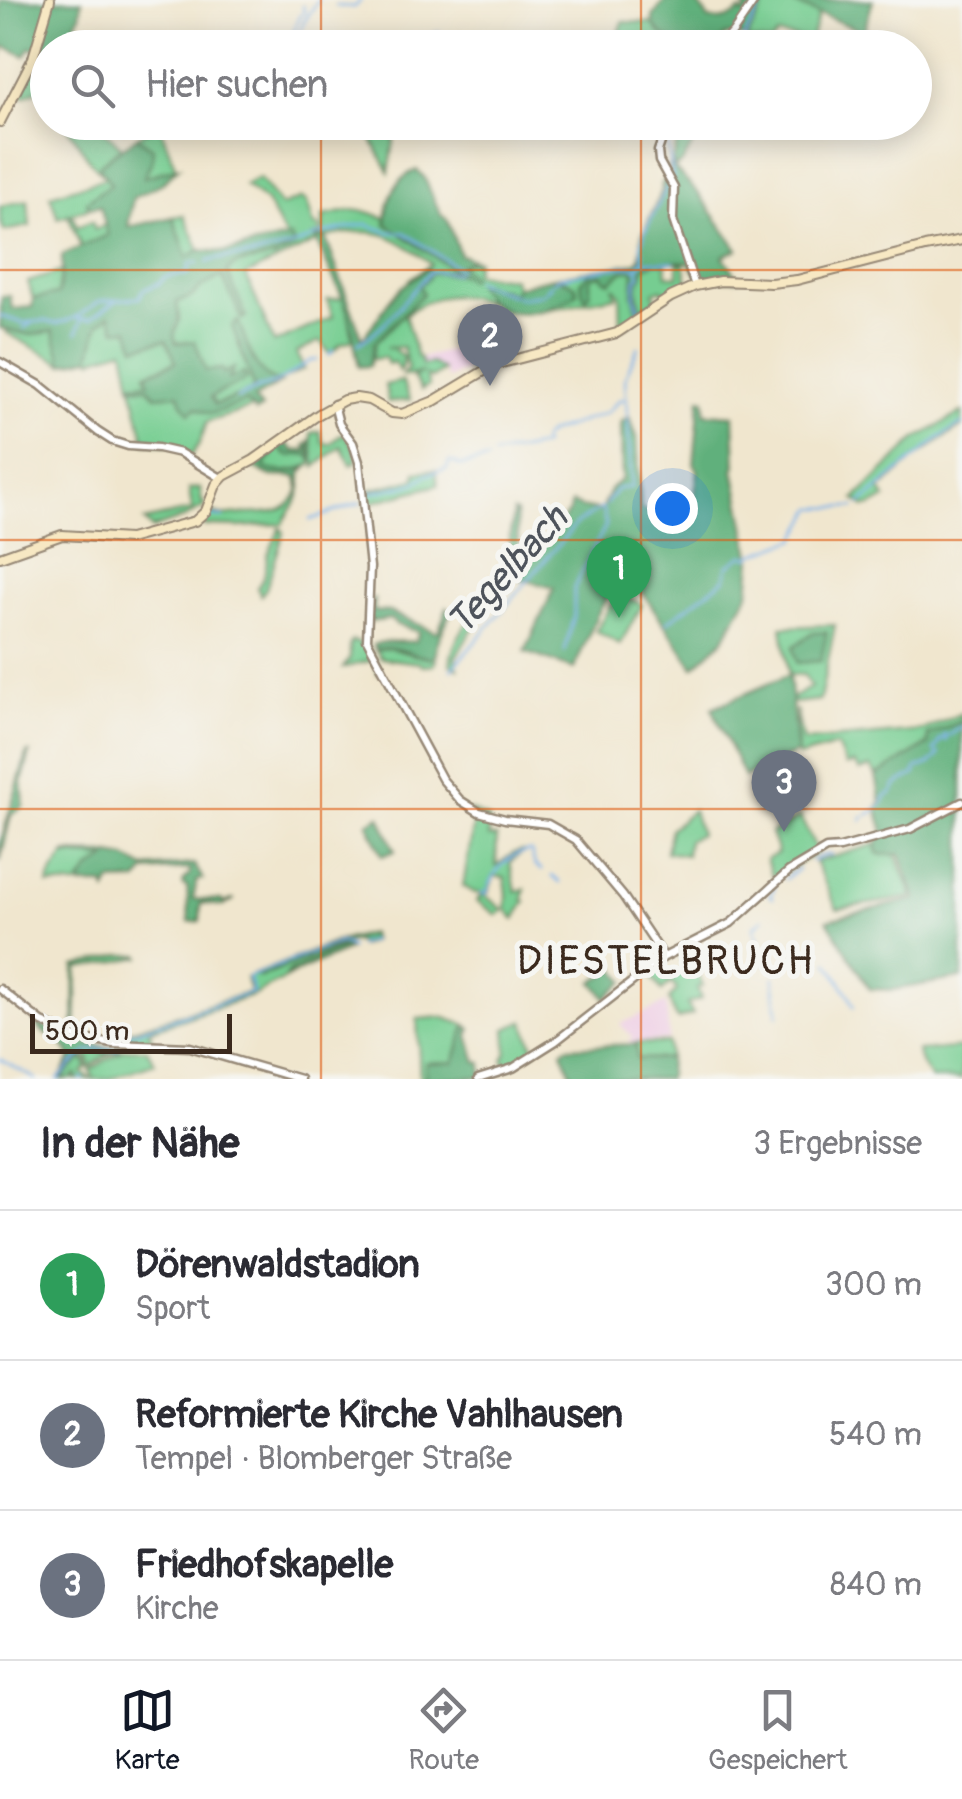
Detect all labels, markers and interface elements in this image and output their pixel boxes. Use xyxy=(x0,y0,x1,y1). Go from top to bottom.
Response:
search box xyxy=(30,30,932,140)
icon: search xyxy=(65,58,120,113)
text: Hier suchen xyxy=(145,61,328,109)
pin: 2 xyxy=(458,304,522,386)
your location xyxy=(647,483,698,534)
water label: Tegelbach xyxy=(437,494,580,645)
pin: 1 xyxy=(586,536,652,618)
pin: 3 xyxy=(752,750,816,832)
district label: DIESTELBRUCH xyxy=(517,937,815,986)
scale bar xyxy=(30,1009,232,1054)
text: 500 m xyxy=(45,1014,129,1049)
text: In der Nähe xyxy=(40,1118,239,1170)
text: 3 Ergebnisse xyxy=(753,1124,922,1164)
text: Dörenwaldstadion xyxy=(135,1241,420,1289)
text: 1 xyxy=(66,1265,79,1305)
text: 300 m xyxy=(825,1265,922,1305)
text: Sport xyxy=(135,1289,210,1329)
text: Reformierte Kirche Vahlhausen xyxy=(135,1391,623,1439)
text: 2 xyxy=(64,1415,81,1455)
text: 540 m xyxy=(829,1415,922,1455)
text: Tempel · Blomberger Straße xyxy=(135,1439,512,1479)
text: Friedhofskapelle xyxy=(135,1541,393,1589)
text: 3 xyxy=(64,1565,81,1605)
text: 840 m xyxy=(830,1565,922,1605)
text: Kirche xyxy=(135,1589,218,1629)
tab: Karte xyxy=(115,1683,180,1778)
tab: Route xyxy=(409,1683,479,1778)
tab: Gespeichert xyxy=(708,1683,847,1778)

